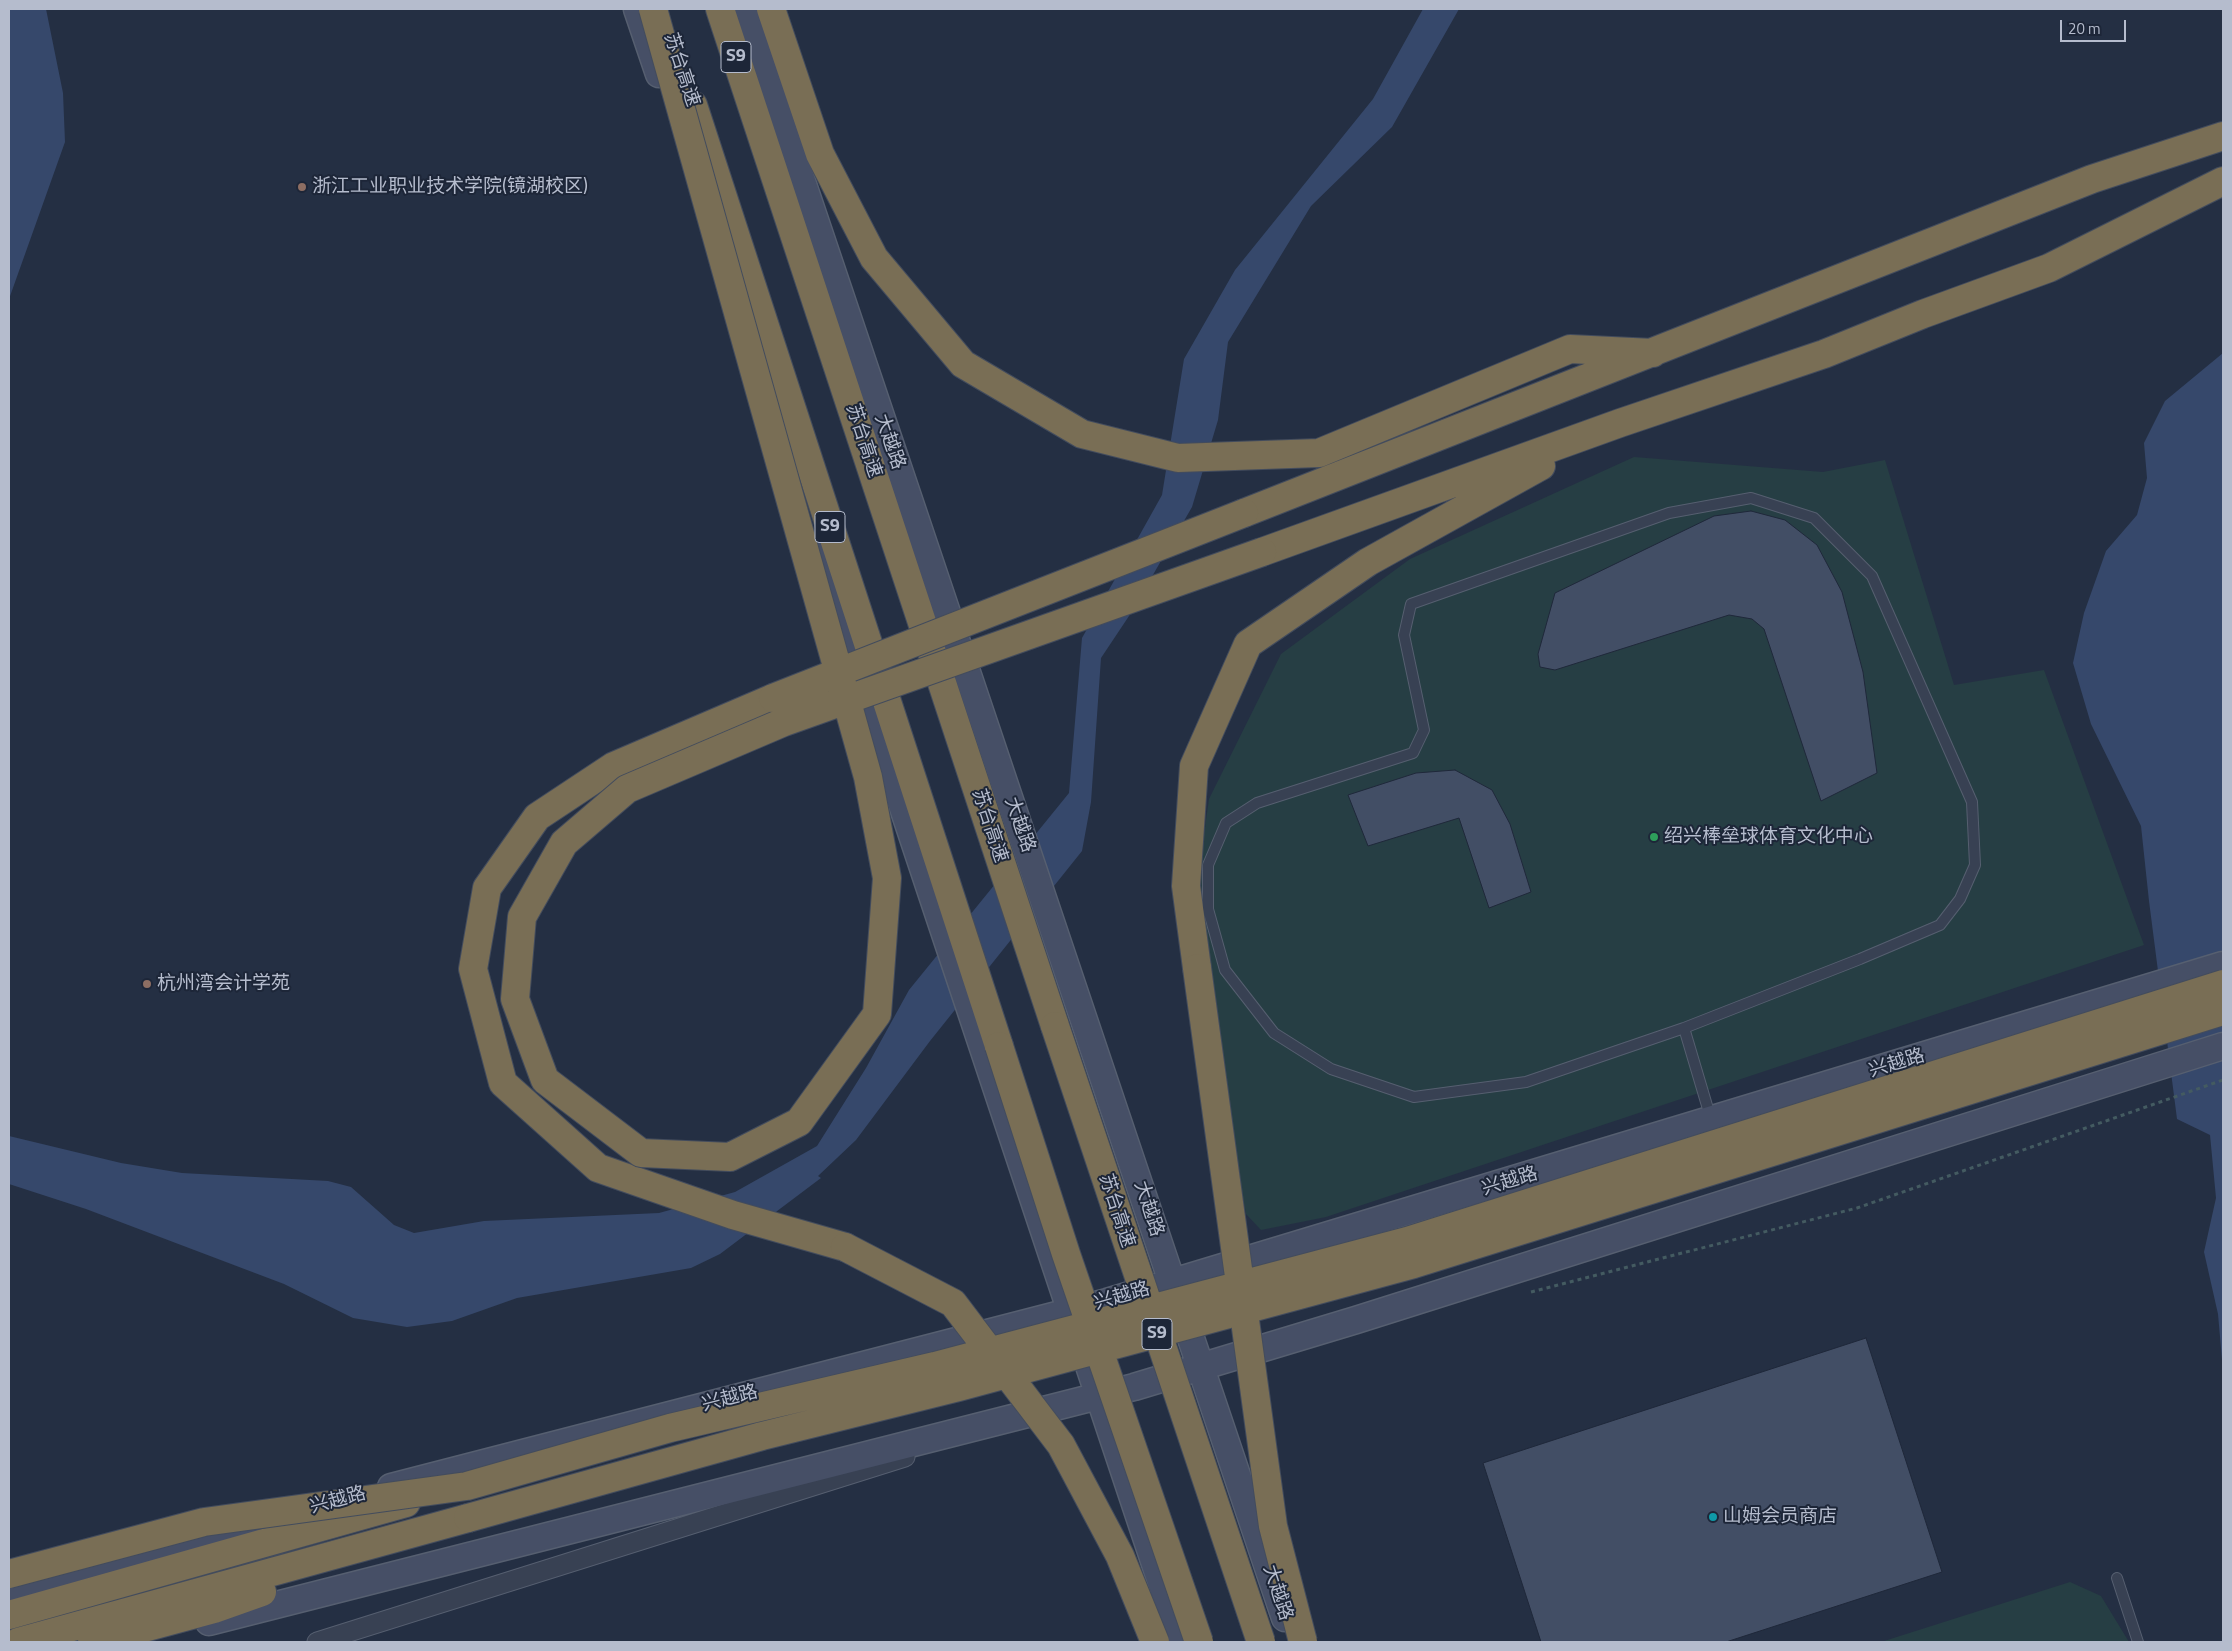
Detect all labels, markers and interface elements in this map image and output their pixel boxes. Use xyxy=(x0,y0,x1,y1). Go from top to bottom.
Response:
scale bar xyxy=(2062,10,2128,42)
text: 20 m xyxy=(2068,17,2101,40)
street label: 苏台高速 xyxy=(658,30,704,110)
road number: S9 xyxy=(721,42,751,72)
place label: 浙江工业职业技术学院(镜湖校区) xyxy=(312,176,588,198)
marker: 浙江工业职业技术学院(镜湖校区) xyxy=(296,181,308,193)
street label: 苏台高速 xyxy=(840,401,886,481)
street label: 大越路 xyxy=(869,411,909,473)
road number: S9 xyxy=(815,512,845,542)
street label: 苏台高速 xyxy=(966,786,1012,866)
street label: 大越路 xyxy=(999,794,1039,856)
place label: 绍兴棒垒球体育文化中心 xyxy=(1664,826,1873,848)
marker: 绍兴棒垒球体育文化中心 xyxy=(1648,831,1660,843)
place label: 杭州湾会计学苑 xyxy=(157,973,290,995)
marker: 杭州湾会计学苑 xyxy=(141,978,153,990)
street label: 兴越路 xyxy=(1866,1045,1928,1083)
street label: 兴越路 xyxy=(1479,1163,1541,1201)
street label: 苏台高速 xyxy=(1093,1171,1139,1251)
street label: 大越路 xyxy=(1128,1178,1168,1240)
street label: 兴越路 xyxy=(1091,1278,1153,1316)
road number: S9 xyxy=(1142,1318,1172,1350)
street label: 兴越路 xyxy=(700,1381,760,1417)
street label: 兴越路 xyxy=(308,1483,368,1519)
place label: 山姆会员商店 xyxy=(1723,1506,1837,1528)
marker: 山姆会员商店 xyxy=(1707,1511,1719,1523)
street label: 大越路 xyxy=(1257,1562,1297,1624)

